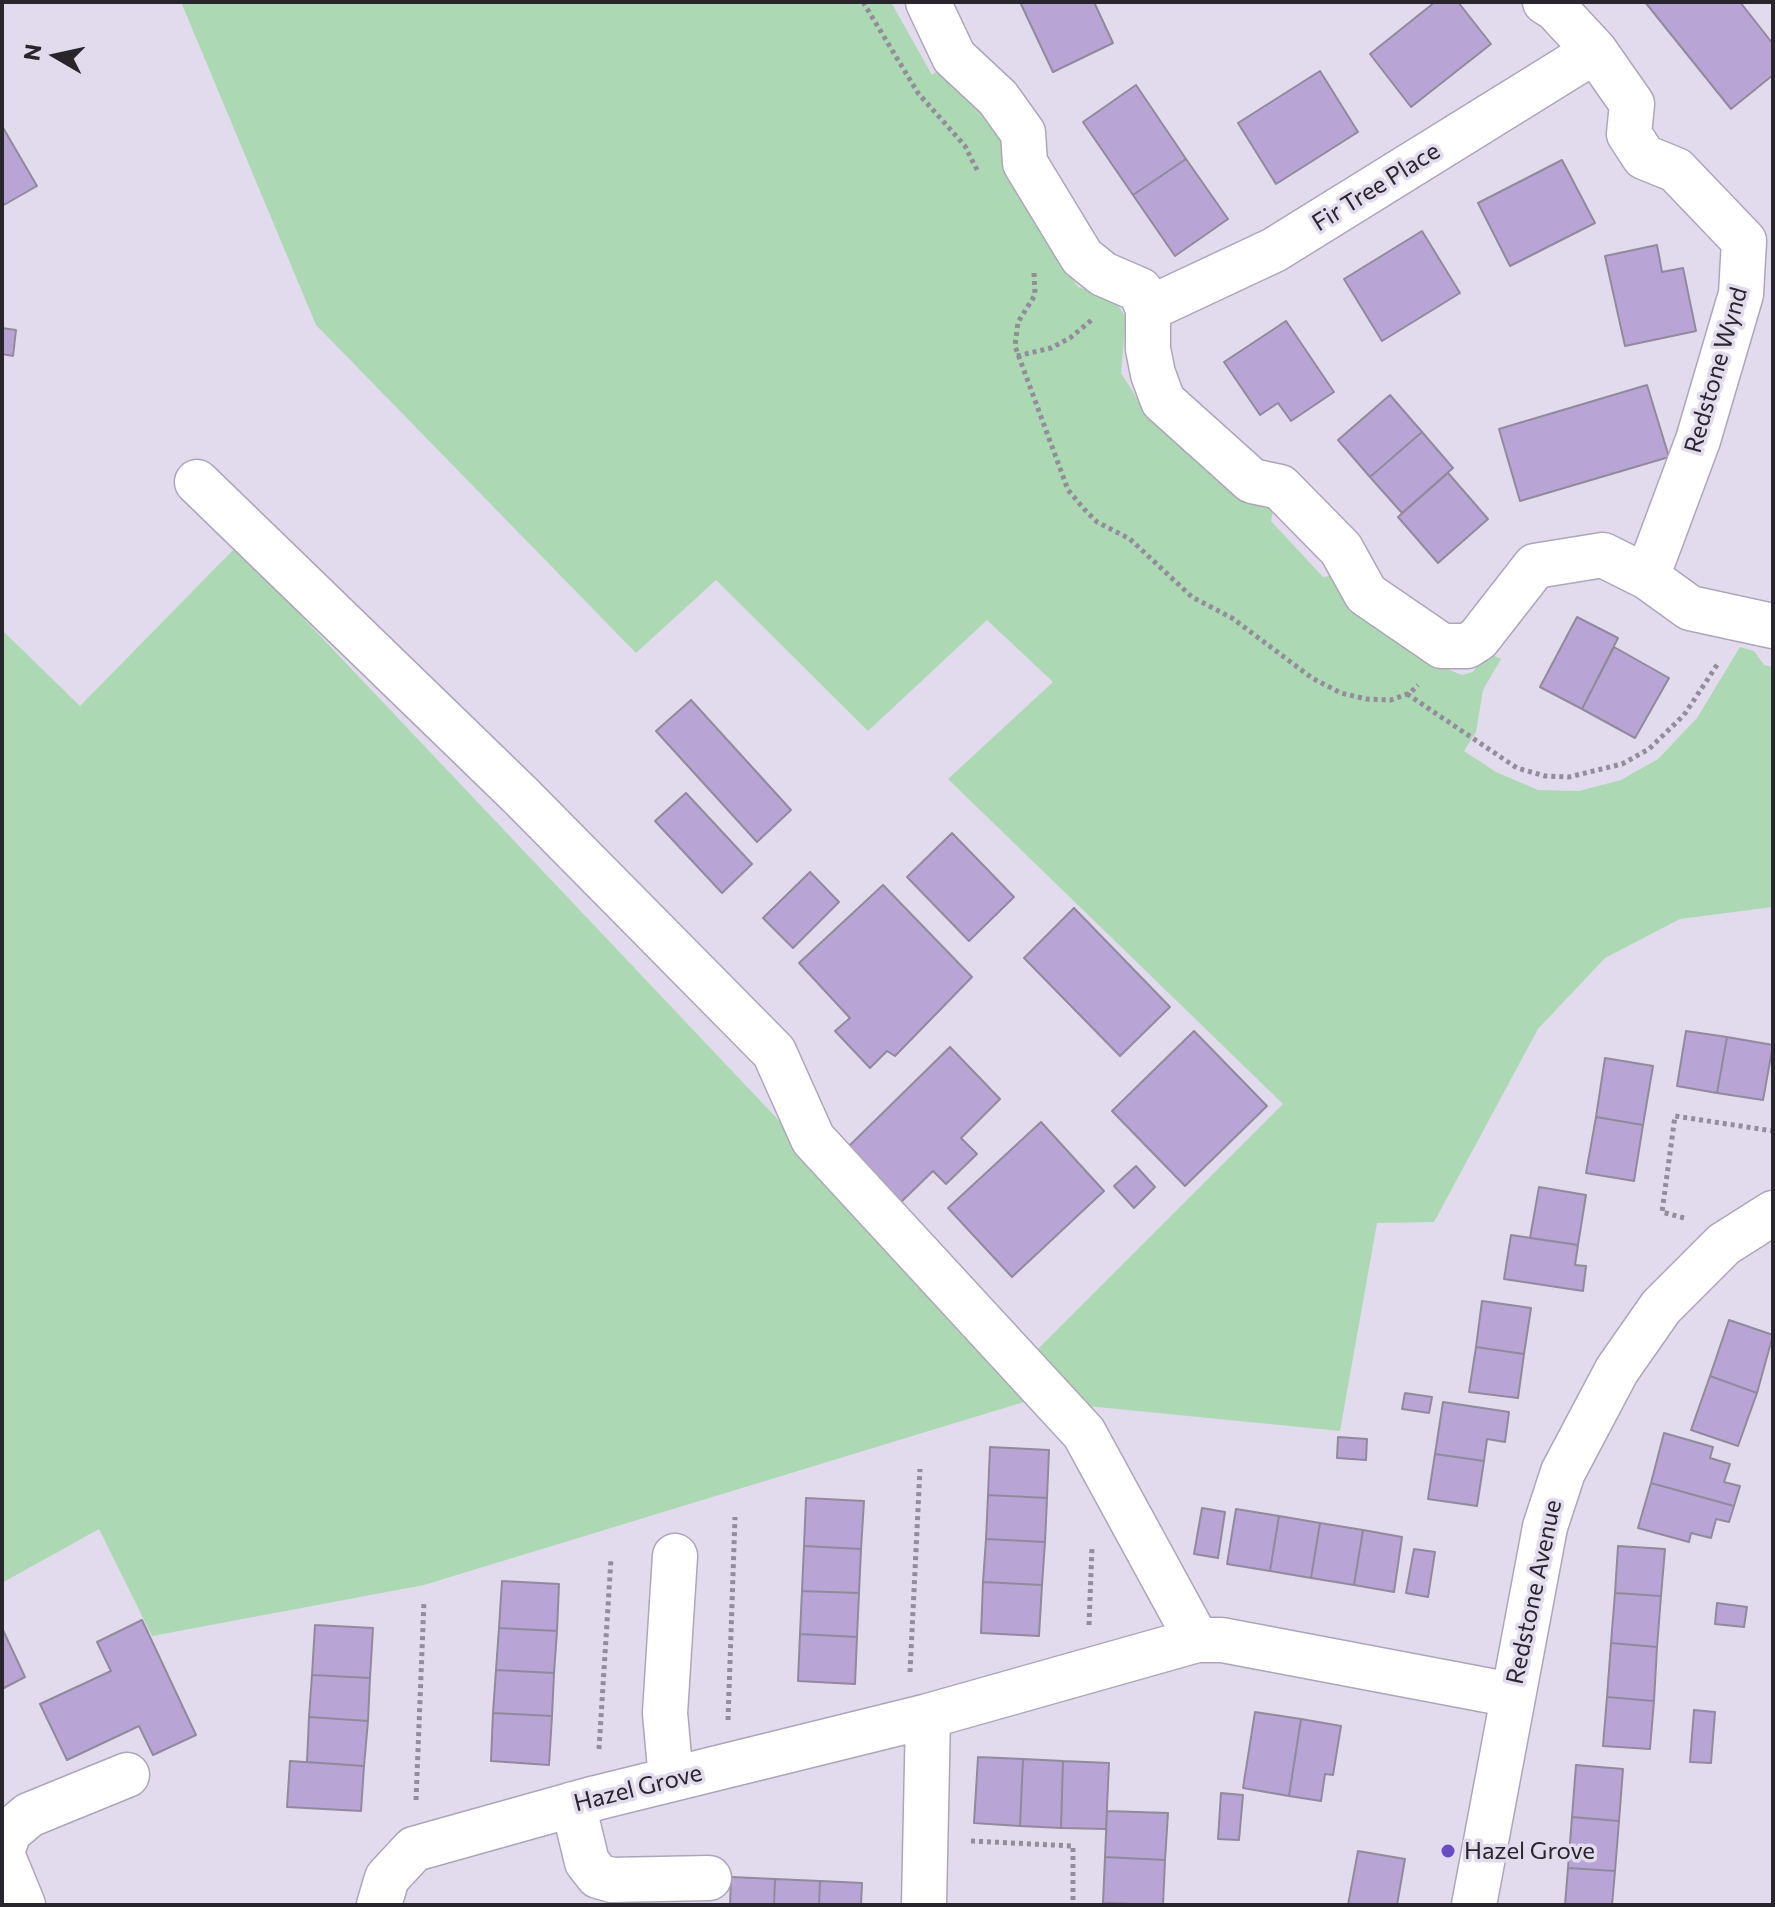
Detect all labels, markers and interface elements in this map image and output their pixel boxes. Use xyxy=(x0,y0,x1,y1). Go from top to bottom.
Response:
north arrow xyxy=(16,16,96,96)
text: N xyxy=(17,42,46,62)
street label: Fir Tree Place xyxy=(1307,136,1445,238)
street label: Redstone Wynd xyxy=(1679,284,1753,456)
street label: Redstone Avenue xyxy=(1500,1497,1568,1687)
street label: Hazel Grove xyxy=(571,1758,705,1818)
place label: Hazel Grove xyxy=(1464,1837,1595,1865)
marker: Hazel Grove xyxy=(1439,1842,1457,1860)

